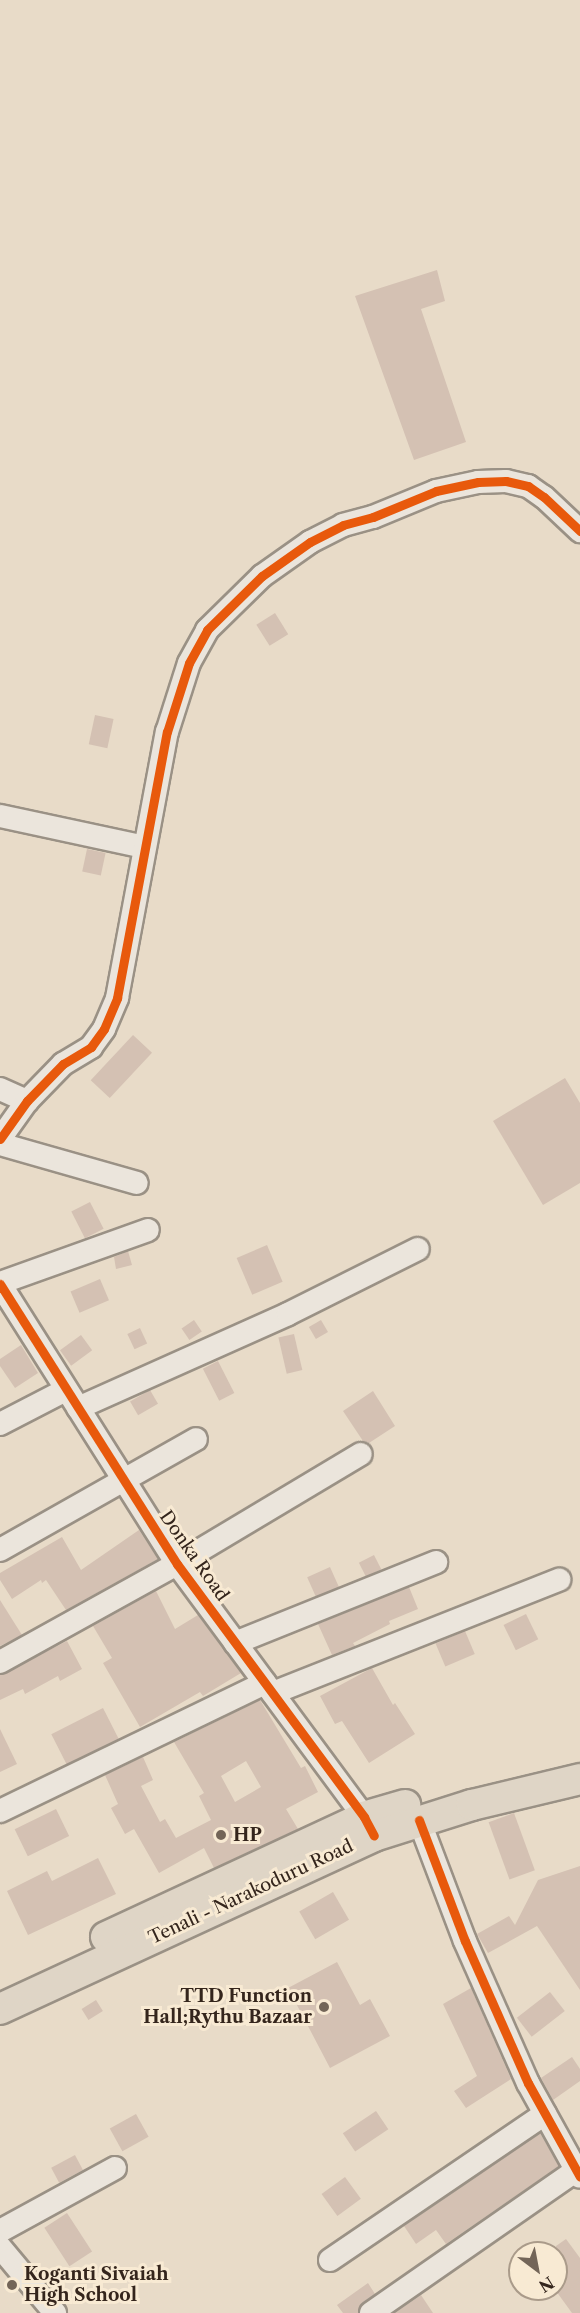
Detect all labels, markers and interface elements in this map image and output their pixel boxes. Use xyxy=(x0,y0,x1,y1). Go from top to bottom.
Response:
street label: Donka Road xyxy=(155,1507,233,1605)
place label: HP xyxy=(233,1824,262,1846)
marker: HP xyxy=(214,1828,228,1842)
street label: Tenali - Narakoduru Road xyxy=(145,1835,357,1949)
place label: TTD Function Hall;Rythu Bazaar xyxy=(143,1986,312,2028)
marker: TTD Function Hall;Rythu Bazaar xyxy=(317,2000,331,2014)
north arrow xyxy=(508,2241,568,2301)
place label: Koganti Sivaiah High School xyxy=(24,2264,169,2306)
text: N xyxy=(535,2272,558,2297)
marker: Koganti Sivaiah High School xyxy=(5,2278,19,2292)

